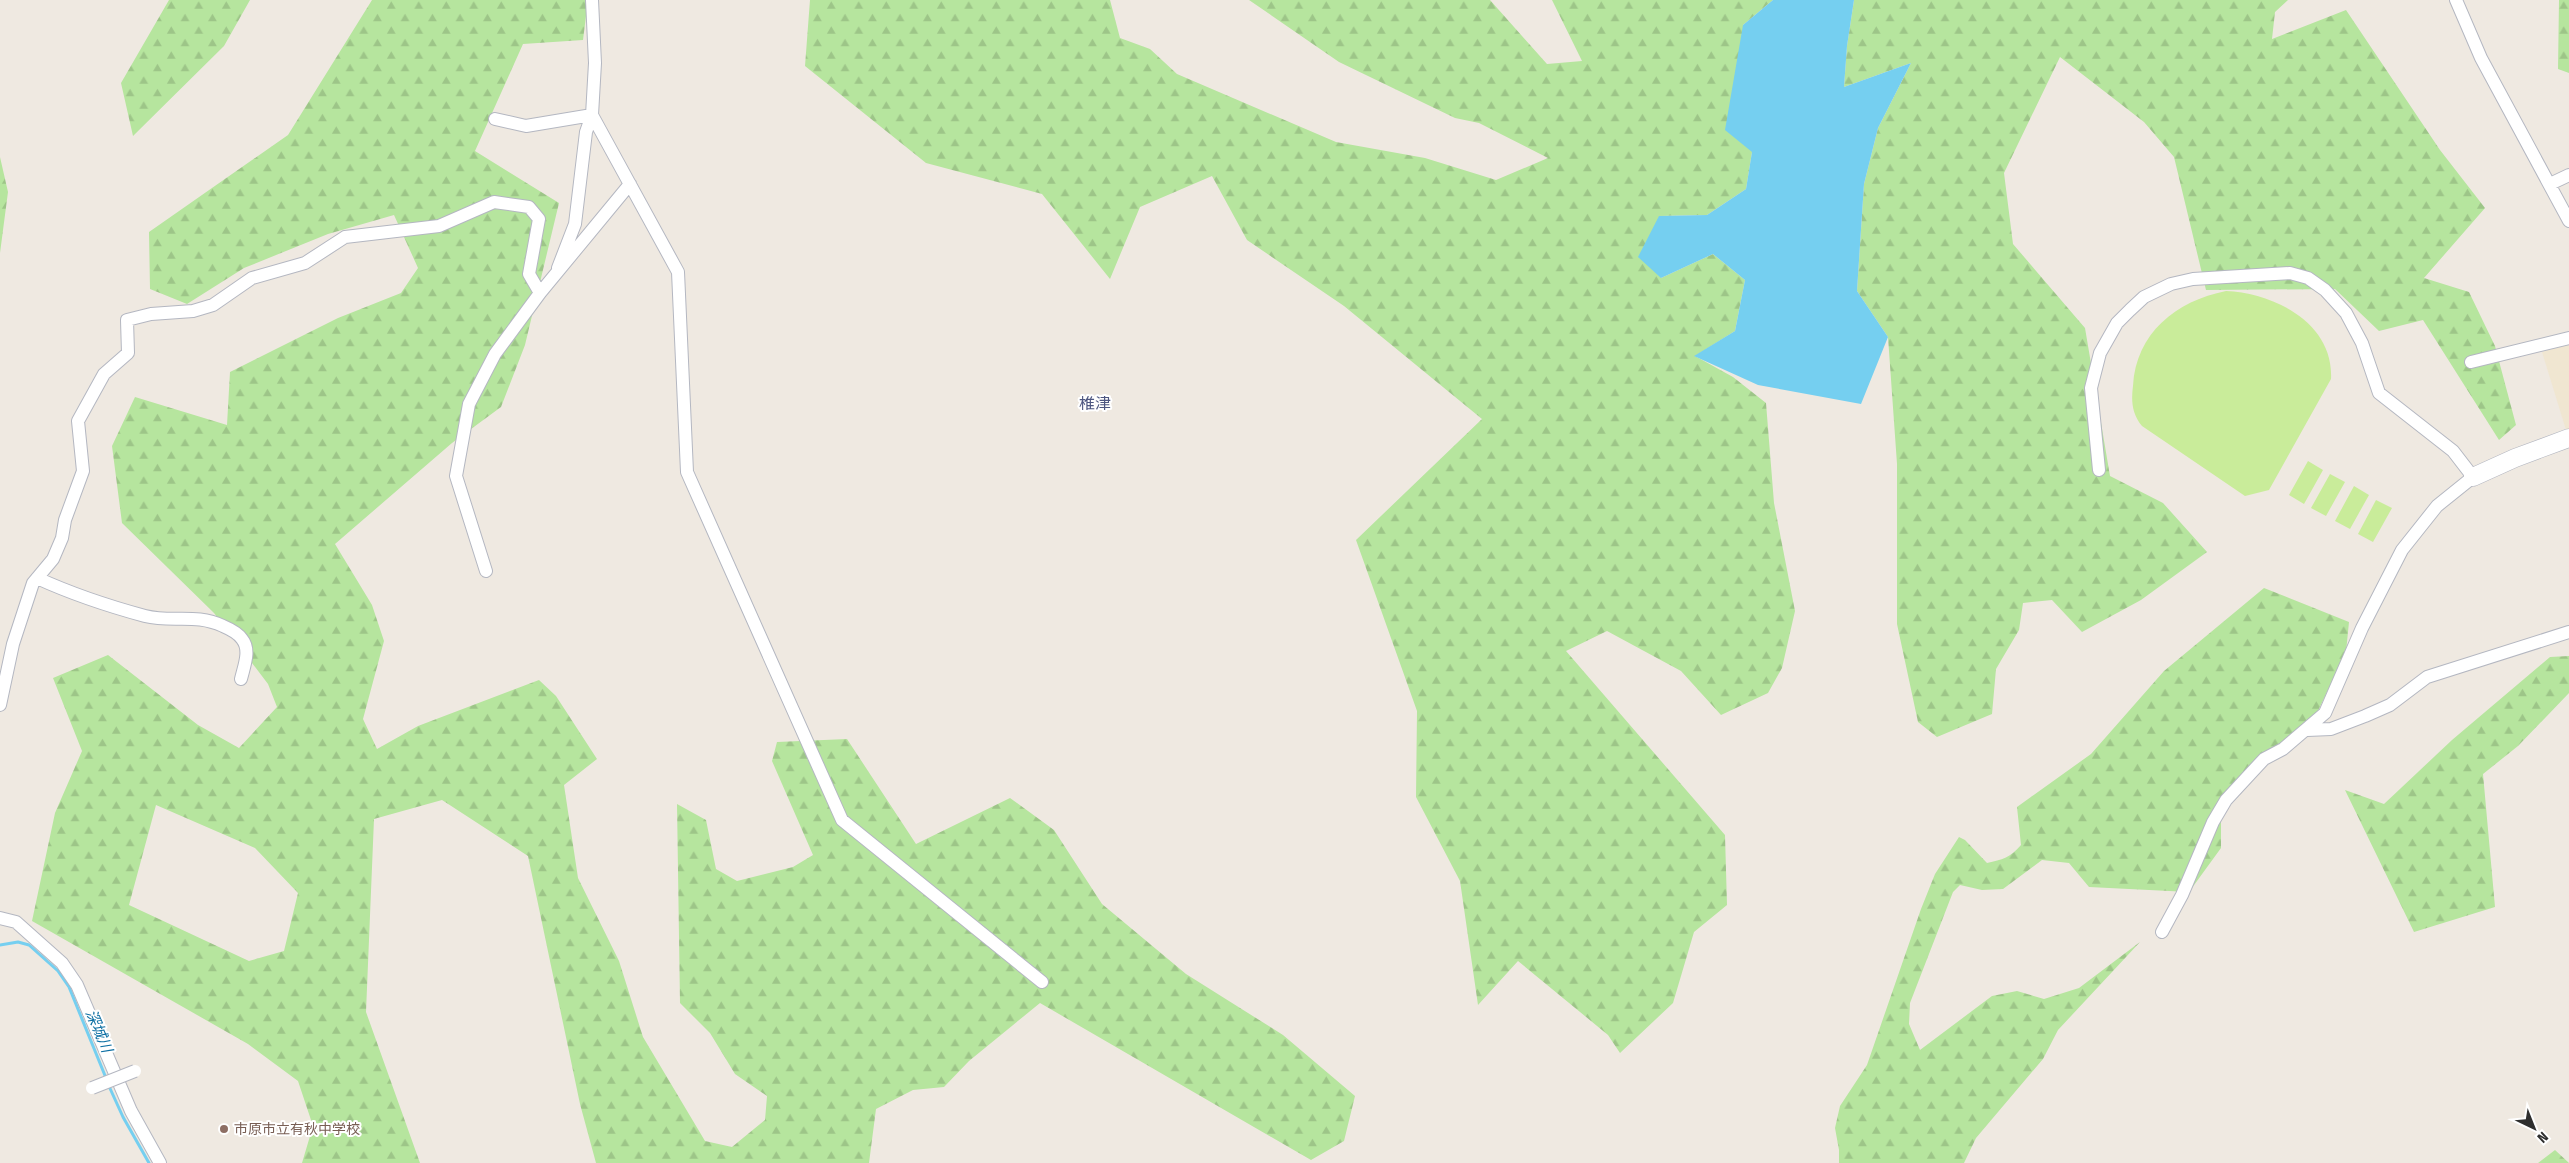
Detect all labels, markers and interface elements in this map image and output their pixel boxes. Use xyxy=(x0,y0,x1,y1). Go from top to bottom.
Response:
district label: 椎津 xyxy=(1079,394,1111,413)
water label: 深城川 xyxy=(82,1007,117,1057)
north arrow xyxy=(2509,1103,2559,1153)
place label: 市原市立有秋中学校 xyxy=(234,1121,360,1138)
marker: 市原市立有秋中学校 xyxy=(218,1123,230,1135)
text: N xyxy=(2534,1128,2551,1146)

